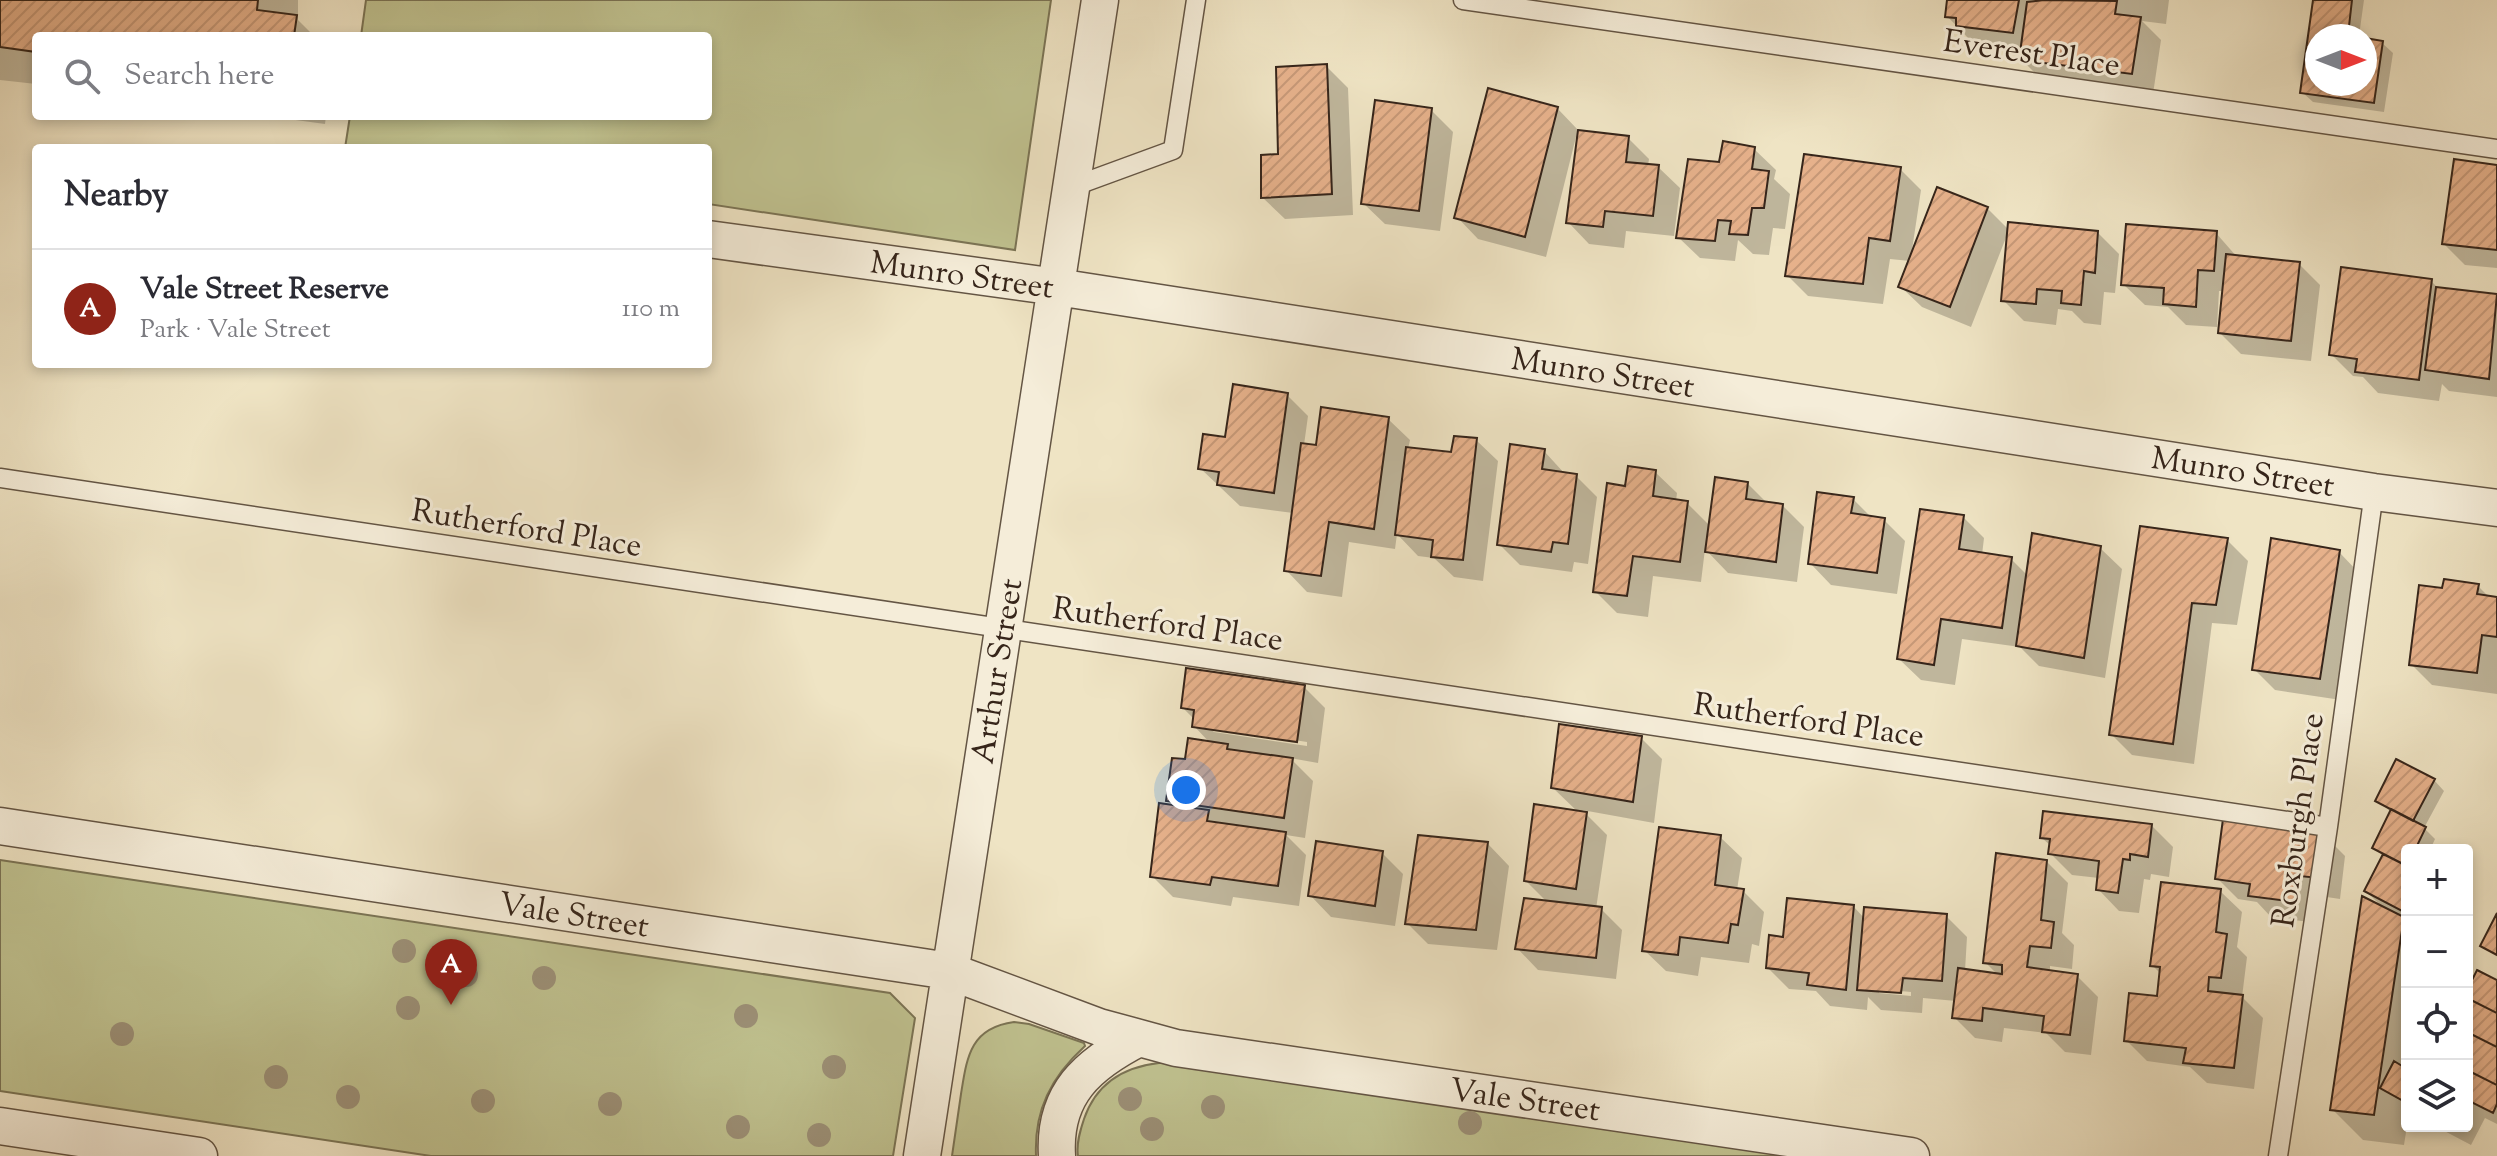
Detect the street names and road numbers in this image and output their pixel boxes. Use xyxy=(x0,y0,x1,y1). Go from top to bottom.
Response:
street label: Everest Place xyxy=(1940,20,2123,90)
street label: Munro Street xyxy=(867,241,1056,313)
street label: Munro Street xyxy=(1508,338,1697,412)
street label: Munro Street xyxy=(2148,437,2337,511)
street label: Rutherford Place xyxy=(408,489,645,571)
street label: Arthur Street xyxy=(962,576,1036,767)
street label: Rutherford Place xyxy=(1049,587,1286,665)
street label: Rutherford Place xyxy=(1690,683,1927,761)
street label: Roxburgh Place xyxy=(2262,710,2338,931)
street label: Vale Street xyxy=(495,882,652,952)
street label: Vale Street xyxy=(1446,1069,1603,1135)

